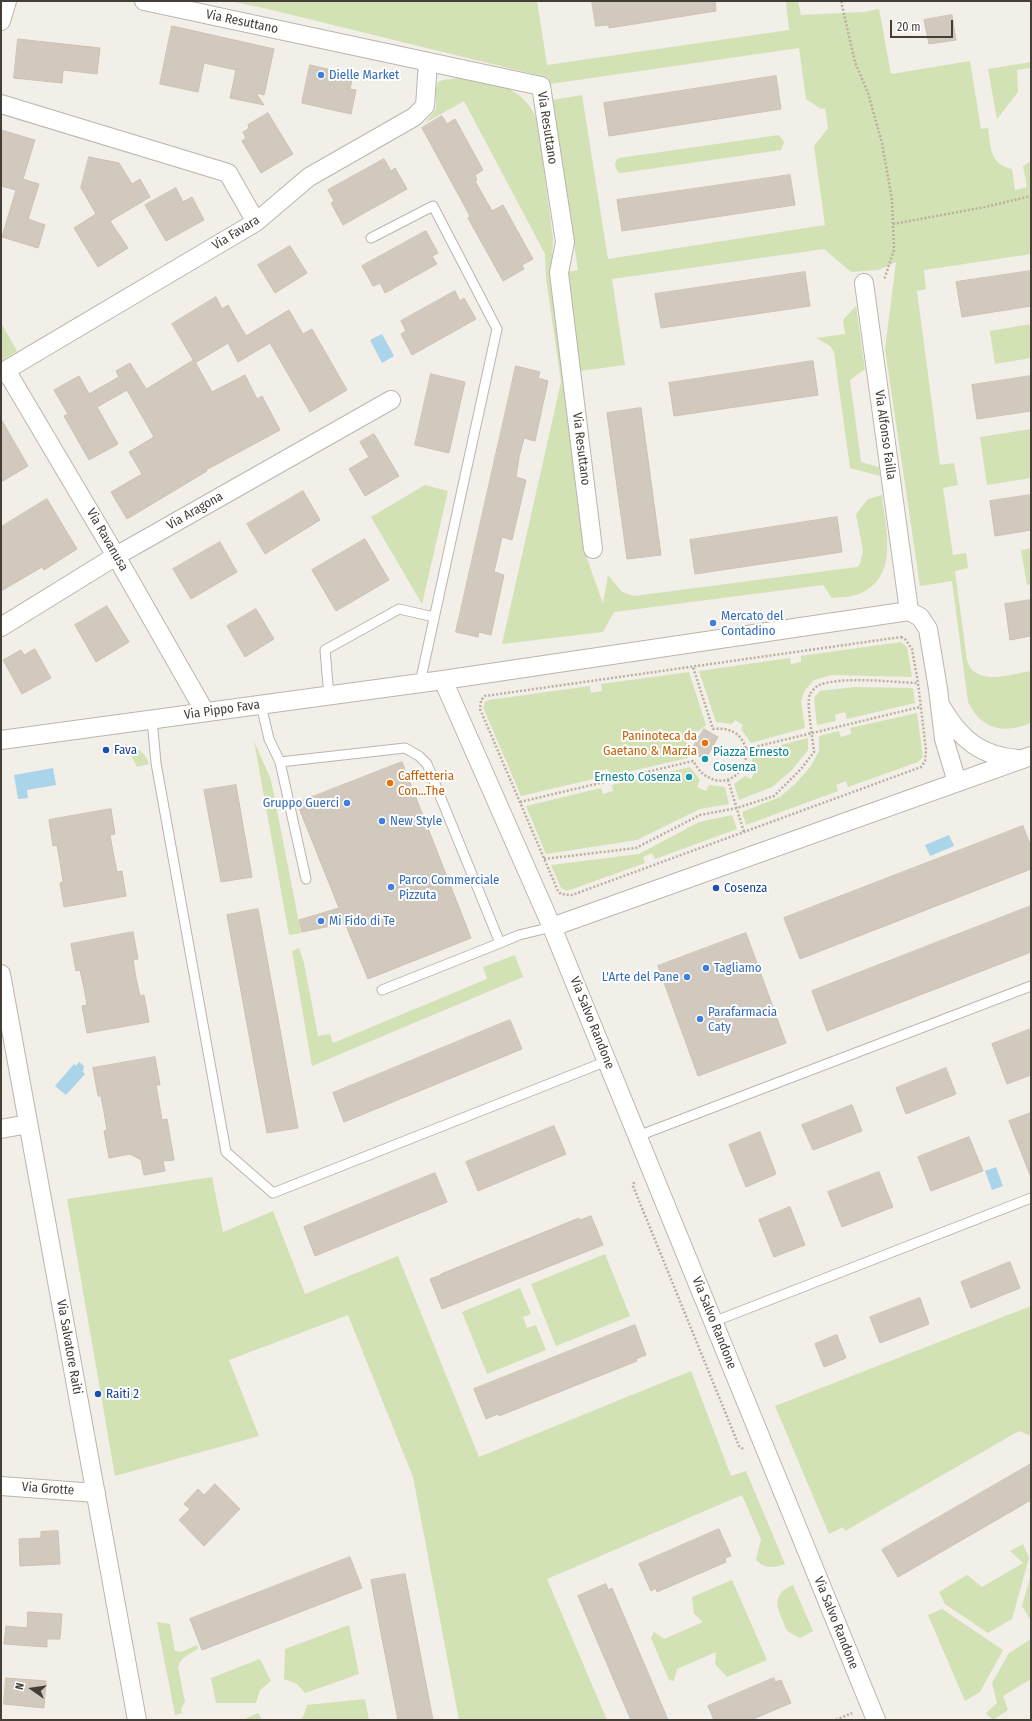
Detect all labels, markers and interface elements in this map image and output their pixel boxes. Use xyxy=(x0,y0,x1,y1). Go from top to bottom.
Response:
street label: Via Resuttano xyxy=(204,7,280,37)
scale bar xyxy=(892,12,955,38)
text: 20 m xyxy=(897,20,921,34)
place label: Dielle Market xyxy=(329,67,399,83)
marker: Dielle Market xyxy=(316,70,326,80)
street label: Via Resuttano xyxy=(534,91,560,165)
street label: Via Favara xyxy=(209,212,263,254)
street label: Via Alfonso Failla xyxy=(871,389,899,481)
street label: Via Resuttano xyxy=(569,412,593,486)
street label: Via Aragona xyxy=(164,489,226,533)
street label: Via Ravanusa xyxy=(83,506,131,574)
place label: Mercato del Contadino xyxy=(721,608,783,639)
marker: Mercato del Contadino xyxy=(708,618,718,628)
street label: Via Pippo Fava xyxy=(183,697,261,723)
place label: Paninoteca da Gaetano & Marzia xyxy=(603,728,697,759)
marker: Paninoteca da Gaetano & Marzia xyxy=(700,738,710,748)
place label: Fava xyxy=(114,742,137,758)
place label: Piazza Ernesto Cosenza xyxy=(713,744,789,775)
marker: Fava xyxy=(101,745,111,755)
marker: Piazza Ernesto Cosenza xyxy=(700,754,710,764)
place label: Caffetteria Con...The xyxy=(398,768,454,799)
place label: Ernesto Cosenza xyxy=(594,769,681,785)
marker: Ernesto Cosenza xyxy=(684,772,694,782)
marker: Caffetteria Con...The xyxy=(385,778,395,788)
place label: Gruppo Guerci xyxy=(263,795,339,811)
marker: Gruppo Guerci xyxy=(342,798,352,808)
place label: New Style xyxy=(390,813,442,829)
marker: New Style xyxy=(377,816,387,826)
place label: Parco Commerciale Pizzuta xyxy=(399,872,500,903)
place label: Cosenza xyxy=(724,880,767,896)
marker: Parco Commerciale Pizzuta xyxy=(386,882,396,892)
marker: Cosenza xyxy=(711,883,721,893)
place label: Mi Fido di Te xyxy=(329,913,395,929)
marker: Mi Fido di Te xyxy=(316,916,326,926)
place label: Tagliamo xyxy=(714,960,762,976)
marker: Tagliamo xyxy=(701,963,711,973)
place label: L'Arte del Pane xyxy=(602,969,679,985)
marker: L'Arte del Pane xyxy=(682,972,692,982)
street label: Via Salvo Randone xyxy=(566,975,618,1071)
place label: Parafarmacia Caty xyxy=(708,1004,777,1035)
marker: Parafarmacia Caty xyxy=(695,1014,705,1024)
street label: Via Salvo Randone xyxy=(688,1275,740,1371)
street label: Via Salvatore Raiti xyxy=(53,1298,85,1396)
place label: Raiti 2 xyxy=(106,1386,139,1402)
marker: Raiti 2 xyxy=(93,1389,103,1399)
street label: Via Grotte xyxy=(21,1479,75,1499)
street label: Via Salvo Randone xyxy=(810,1575,862,1671)
north arrow xyxy=(12,1669,52,1709)
text: N xyxy=(13,1682,27,1691)

